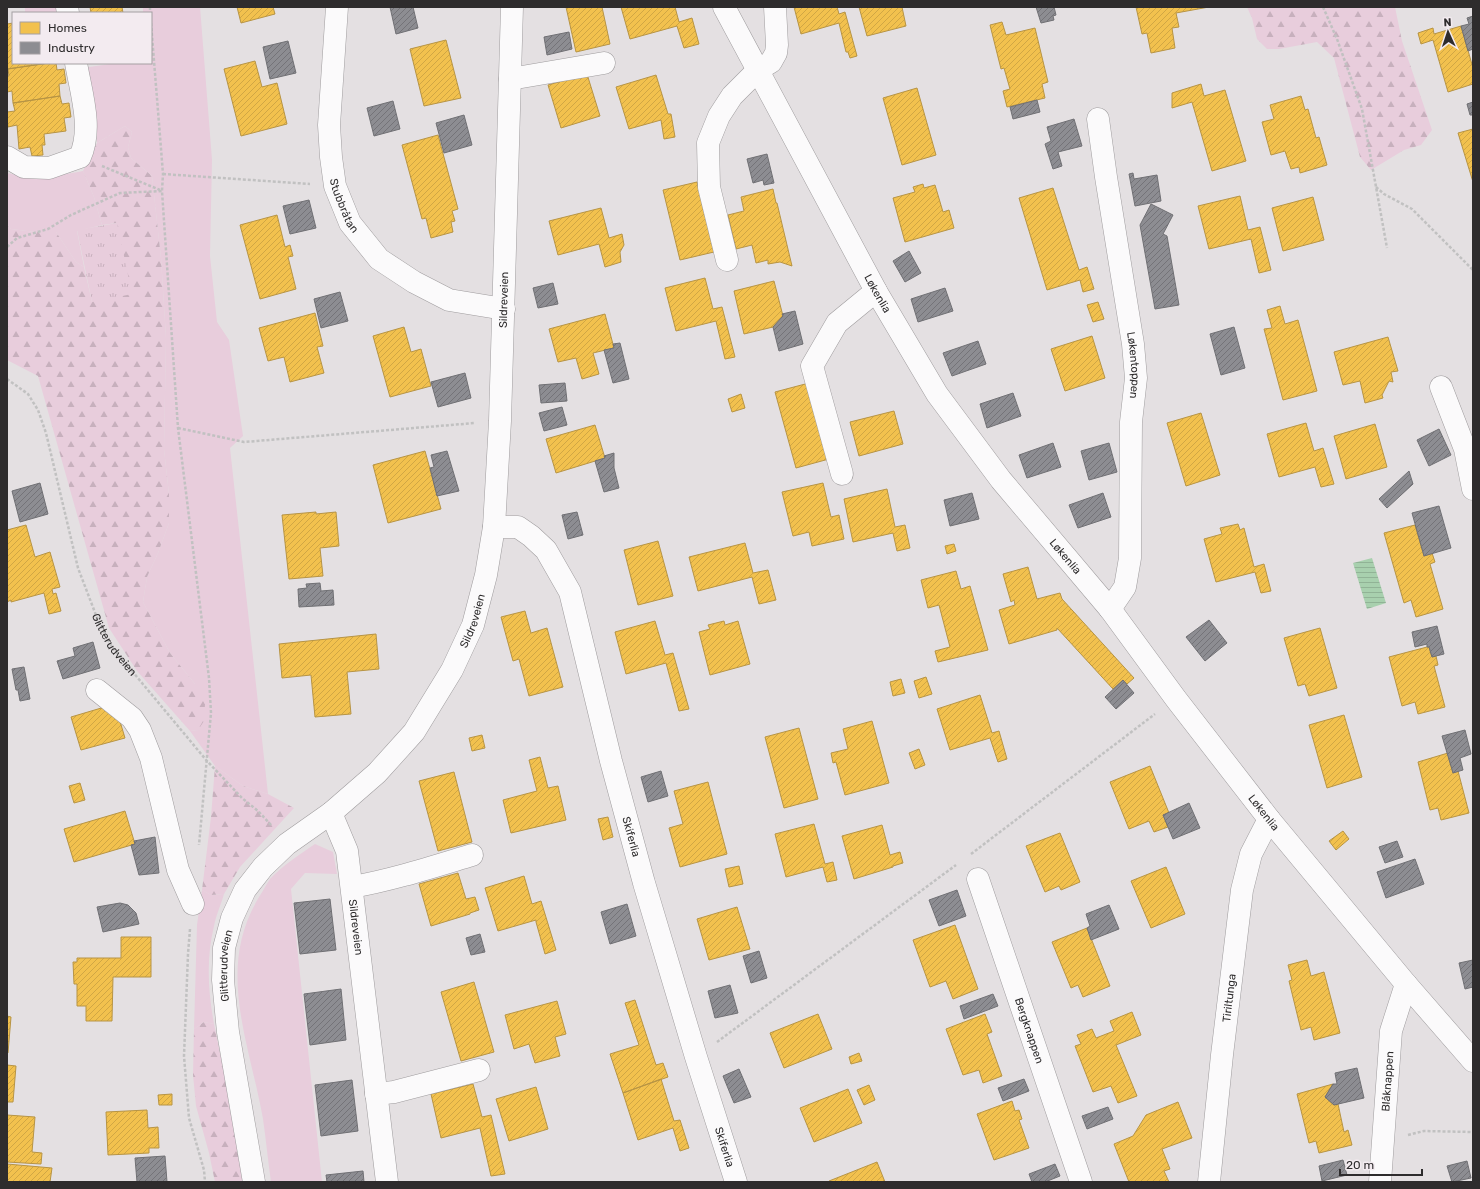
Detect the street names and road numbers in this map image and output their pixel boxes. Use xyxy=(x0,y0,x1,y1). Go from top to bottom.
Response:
street label: Stubbråtan xyxy=(327,178,361,236)
street label: Sildreveien xyxy=(497,271,511,328)
street label: Løkenlia xyxy=(861,272,893,315)
street label: Løkentoppen xyxy=(1124,331,1142,399)
street label: Løkenlia xyxy=(1047,536,1084,577)
street label: Sildreveien xyxy=(457,593,488,650)
street label: Glitterudveien xyxy=(89,612,139,679)
street label: Løkenlia xyxy=(1245,792,1282,833)
street label: Skiferlia xyxy=(619,815,643,858)
street label: Sildreveien xyxy=(346,899,366,956)
street label: Glitterudveien xyxy=(217,928,236,1002)
street label: Tiriltunga xyxy=(1220,973,1239,1023)
street label: Bergknappen xyxy=(1012,996,1046,1065)
street label: Blåknappen xyxy=(1379,1051,1397,1112)
street label: Skiferlia xyxy=(712,1125,737,1169)

